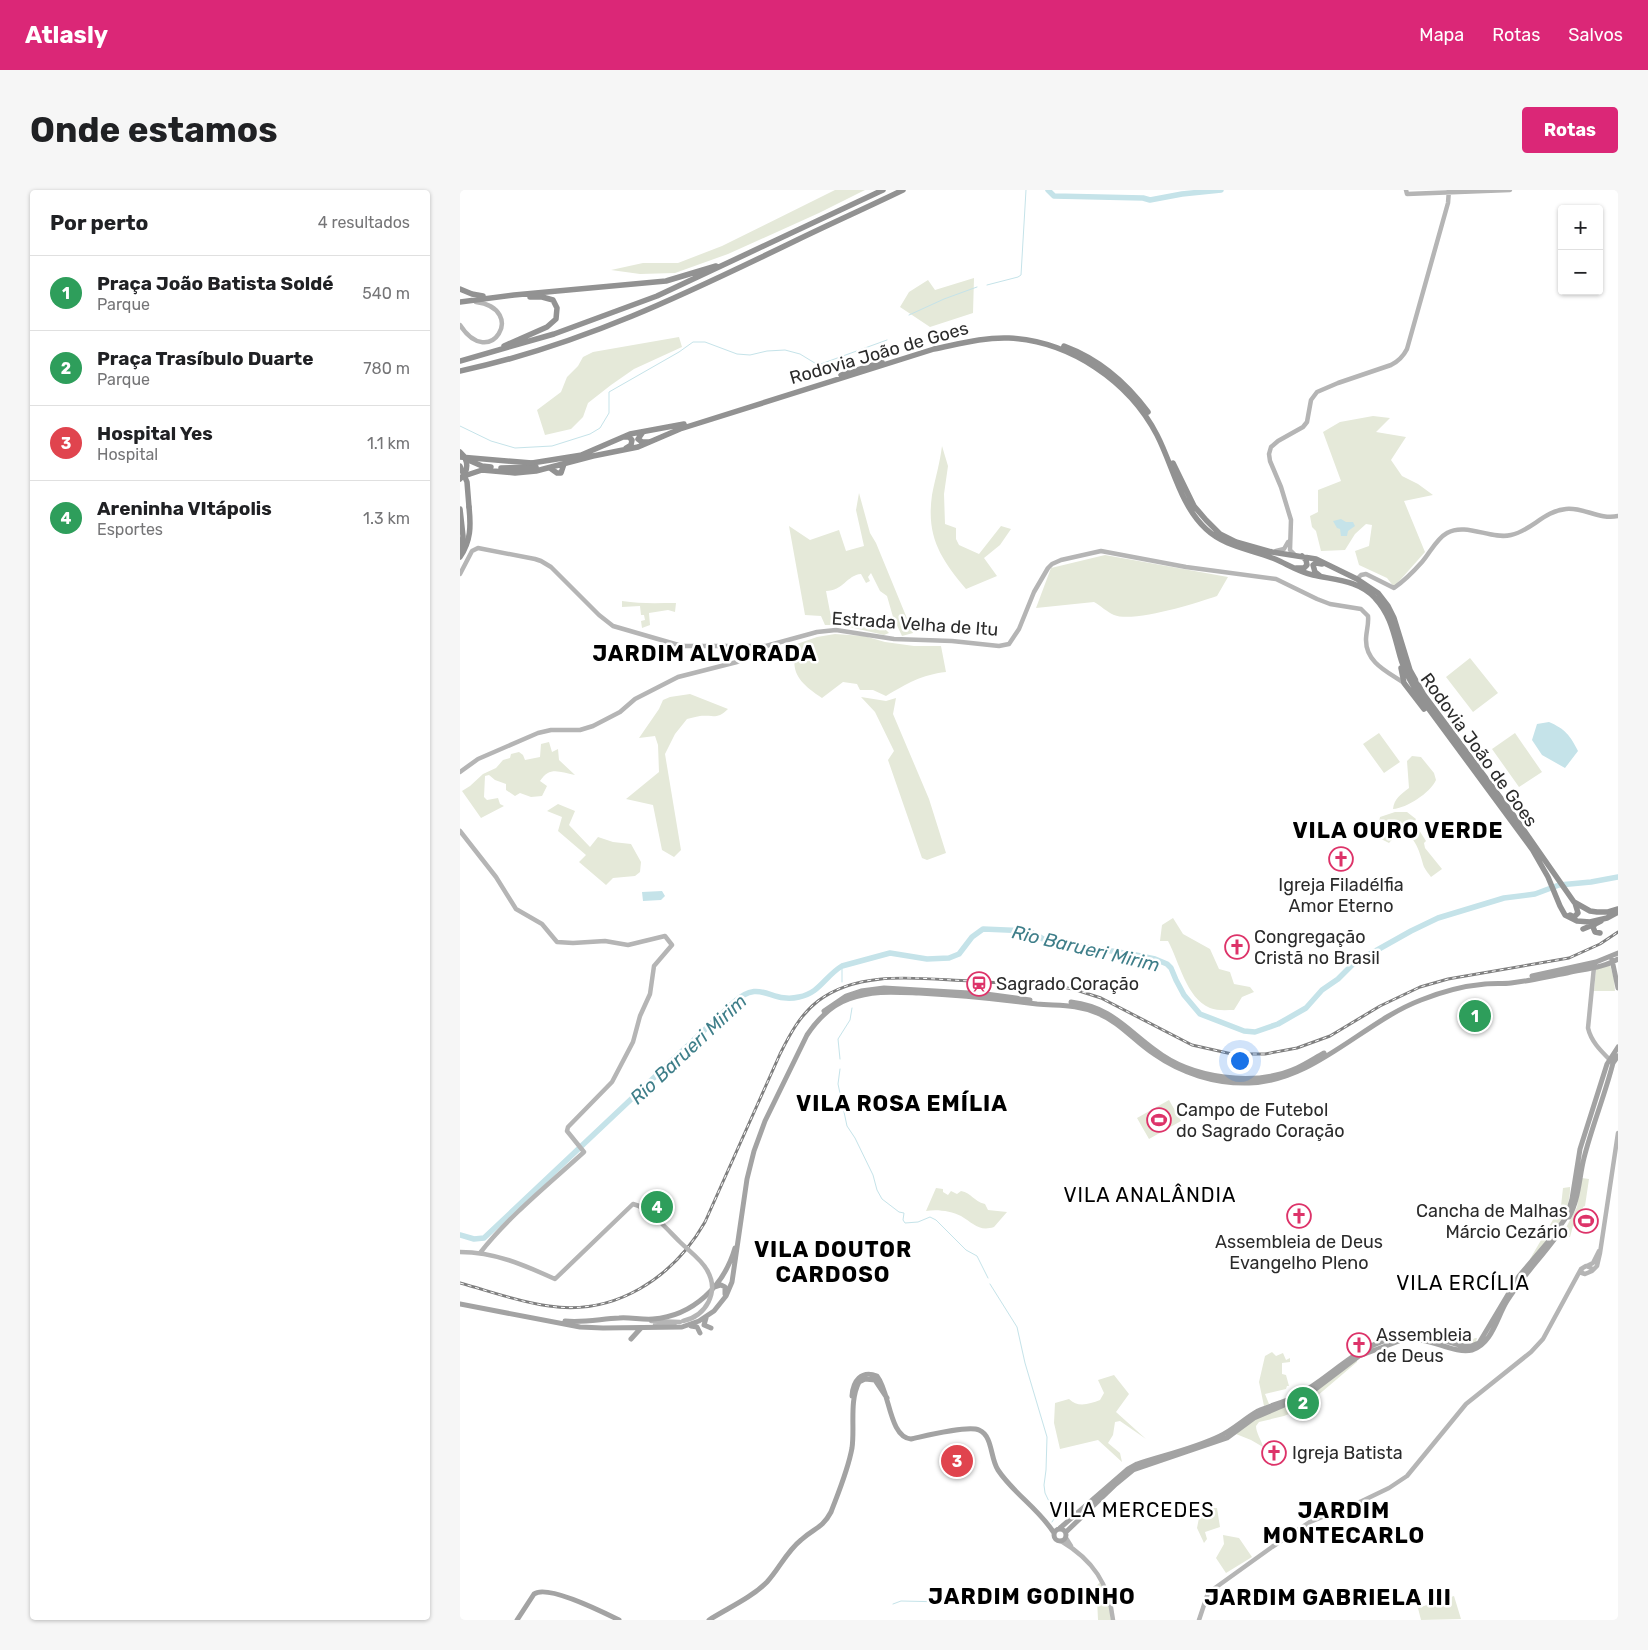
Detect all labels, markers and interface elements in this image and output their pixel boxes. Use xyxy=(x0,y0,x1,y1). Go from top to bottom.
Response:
text: Atlasly xyxy=(25,21,108,49)
text: Mapa xyxy=(1419,24,1464,46)
text: Rotas xyxy=(1492,24,1540,46)
text: Salvos xyxy=(1568,24,1623,46)
button: Rotas xyxy=(1522,107,1618,153)
text: Onde estamos xyxy=(30,109,278,151)
map controls xyxy=(1558,205,1603,295)
button: + xyxy=(1558,205,1603,250)
text: Por perto xyxy=(50,210,148,235)
text: 4 resultados xyxy=(318,213,410,232)
button: − xyxy=(1558,250,1603,295)
text: Praça João Batista Soldé xyxy=(97,272,334,295)
text: 1 xyxy=(62,284,70,303)
text: 540 m xyxy=(362,284,410,303)
text: Parque xyxy=(97,295,150,314)
street label: Rodovia João de Goes xyxy=(787,317,971,389)
text: Praça Trasíbulo Duarte xyxy=(97,347,313,370)
text: 2 xyxy=(61,359,71,378)
text: 780 m xyxy=(363,359,410,378)
text: Parque xyxy=(97,370,150,389)
text: Hospital Yes xyxy=(97,422,213,445)
text: 3 xyxy=(61,434,71,453)
text: 1.1 km xyxy=(367,434,410,453)
text: Hospital xyxy=(97,445,158,464)
text: Areninha VItápolis xyxy=(97,497,272,520)
text: 4 xyxy=(61,509,71,528)
text: 1.3 km xyxy=(363,509,410,528)
text: Esportes xyxy=(97,520,163,539)
street label: Estrada Velha de Itu xyxy=(831,607,999,641)
district label: JARDIM ALVORADA xyxy=(592,640,818,667)
street label: Rodovia João de Goes xyxy=(1416,669,1542,831)
district label: VILA OURO VERDE xyxy=(1292,817,1504,844)
church icon: Igreja Filadélfia Amor Eterno xyxy=(1328,846,1354,872)
place label: Igreja Filadélfia Amor Eterno xyxy=(1278,874,1404,917)
water label: Rio Barueri Mirim xyxy=(1010,920,1162,977)
place label: Congregação Cristã no Brasil xyxy=(1254,926,1380,969)
church icon: Congregação Cristã no Brasil xyxy=(1224,934,1250,960)
station icon: Sagrado Coração xyxy=(966,971,992,997)
place label: Sagrado Coração xyxy=(996,973,1139,995)
water label: Rio Barueri Mirim xyxy=(625,989,751,1109)
pin: 1 xyxy=(1459,997,1491,1035)
your location xyxy=(1227,1048,1253,1074)
district label: VILA ROSA EMÍLIA xyxy=(796,1090,1008,1117)
place label: Campo de Futebol do Sagrado Coração xyxy=(1176,1099,1345,1142)
sports icon: Campo de Futebol do Sagrado Coração xyxy=(1146,1107,1172,1133)
district label: VILA ANALÂNDIA xyxy=(1064,1183,1236,1207)
pin: 4 xyxy=(641,1188,673,1226)
place label: Cancha de Malhas Márcio Cezário xyxy=(1416,1200,1568,1243)
church icon: Assembleia de Deus Evangelho Pleno xyxy=(1286,1203,1312,1229)
sports icon: Cancha de Malhas Márcio Cezário xyxy=(1573,1208,1599,1234)
place label: Assembleia de Deus Evangelho Pleno xyxy=(1215,1231,1383,1274)
district label: VILA DOUTOR CARDOSO xyxy=(754,1236,912,1288)
district label: VILA ERCÍLIA xyxy=(1396,1271,1530,1295)
place label: Assembleia de Deus xyxy=(1376,1324,1472,1367)
church icon: Assembleia de Deus xyxy=(1346,1332,1372,1358)
pin: 2 xyxy=(1287,1384,1319,1422)
church icon: Igreja Batista xyxy=(1261,1440,1287,1466)
pin: 3 xyxy=(941,1442,973,1480)
place label: Igreja Batista xyxy=(1292,1442,1403,1464)
district label: JARDIM MONTECARLO xyxy=(1263,1497,1425,1549)
district label: VILA MERCEDES xyxy=(1049,1498,1215,1522)
district label: JARDIM GODINHO xyxy=(928,1583,1136,1610)
district label: JARDIM GABRIELA III xyxy=(1204,1584,1452,1611)

